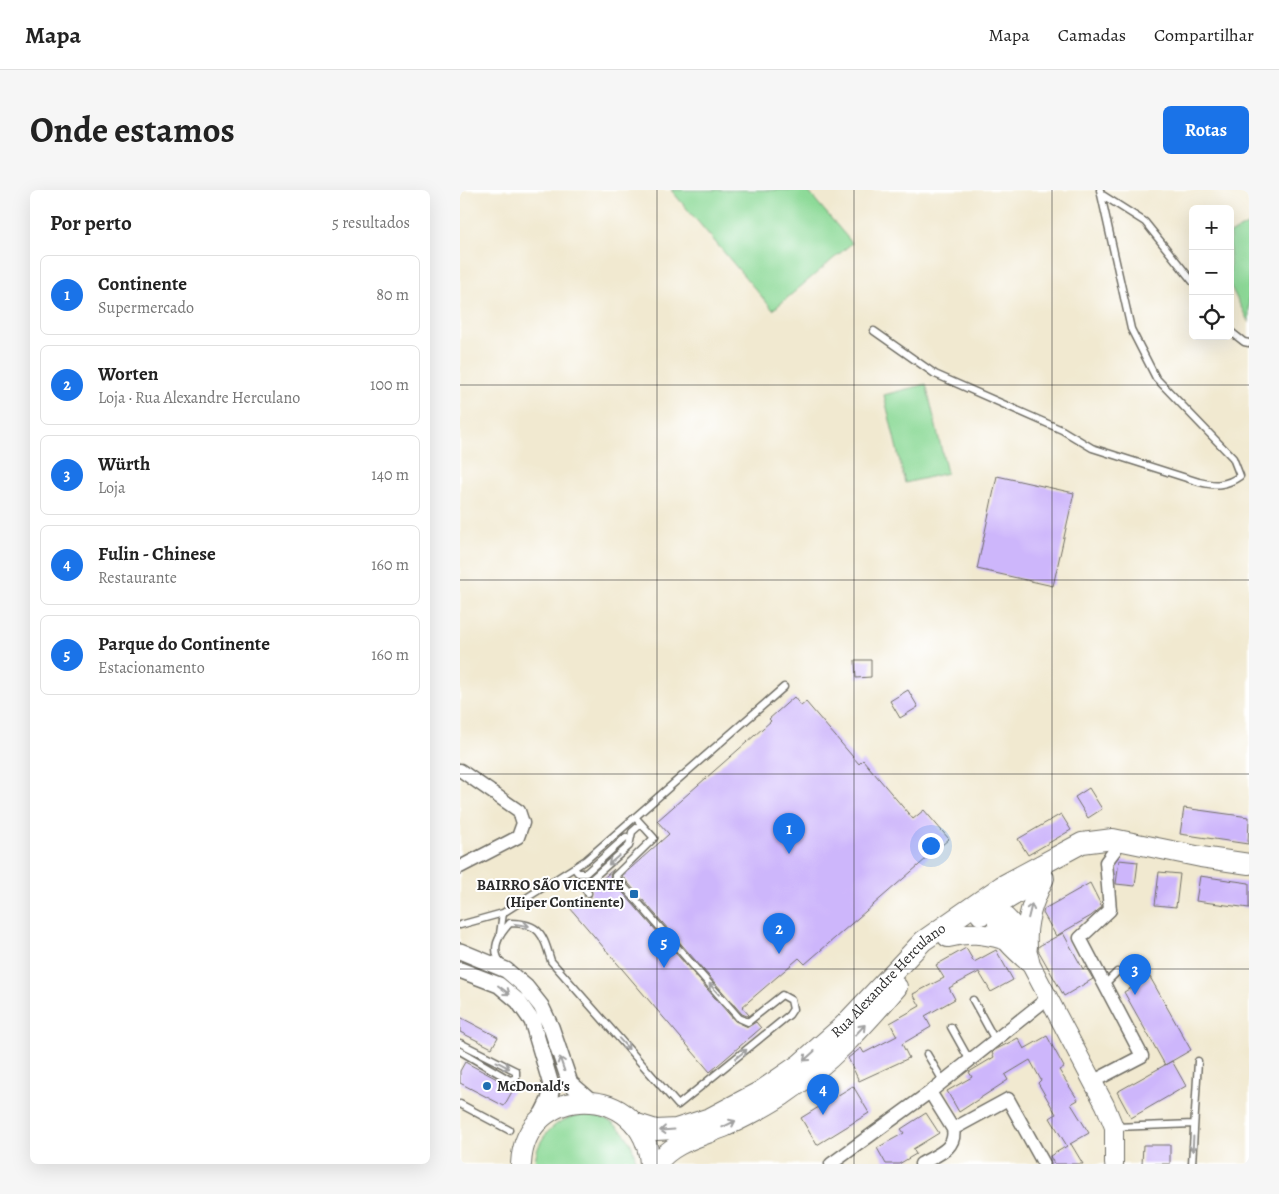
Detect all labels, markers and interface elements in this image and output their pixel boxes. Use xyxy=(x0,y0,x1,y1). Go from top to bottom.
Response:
text: Mapa xyxy=(25,19,81,51)
text: Mapa xyxy=(988,23,1030,47)
text: Camadas xyxy=(1058,23,1126,47)
text: Compartilhar xyxy=(1154,23,1254,47)
text: Onde estamos xyxy=(30,106,235,154)
button: Rotas xyxy=(1163,106,1249,154)
map controls xyxy=(1189,205,1234,340)
button: + xyxy=(1189,205,1234,250)
text: Por perto xyxy=(50,209,132,237)
text: 5 resultados xyxy=(332,212,410,234)
button: − xyxy=(1189,250,1234,295)
text: Continente xyxy=(98,271,187,297)
text: 1 xyxy=(64,284,70,306)
text: 80 m xyxy=(376,284,409,306)
button: locate xyxy=(1189,295,1234,340)
text: Supermercado xyxy=(98,297,194,319)
text: Worten xyxy=(98,361,158,387)
text: 2 xyxy=(63,374,71,396)
text: 100 m xyxy=(370,374,409,396)
text: Loja · Rua Alexandre Herculano xyxy=(98,387,300,409)
text: Würth xyxy=(98,451,150,477)
text: 3 xyxy=(64,464,70,486)
text: 140 m xyxy=(371,464,409,486)
text: Loja xyxy=(98,477,126,499)
text: Fulin - Chinese xyxy=(98,541,216,567)
text: 4 xyxy=(63,554,71,576)
text: 160 m xyxy=(371,554,409,576)
text: Restaurante xyxy=(98,567,177,589)
text: Parque do Continente xyxy=(98,631,270,657)
text: 5 xyxy=(64,644,70,666)
text: 160 m xyxy=(371,644,409,666)
text: Estacionamento xyxy=(98,657,205,679)
pin: 1 xyxy=(773,813,805,854)
your location xyxy=(918,833,944,859)
one-way arrow xyxy=(607,854,620,865)
place label: BAIRRO SÃO VICENTE (Hiper Continente) xyxy=(477,875,624,912)
marker: BAIRRO SÃO VICENTE (Hiper Continente) xyxy=(628,888,640,900)
one-way arrow xyxy=(1026,904,1035,920)
pin: 2 xyxy=(763,913,795,954)
street label: Rua Alexandre Herculano xyxy=(827,918,950,1042)
one-way arrow xyxy=(513,920,529,930)
pin: 5 xyxy=(648,927,680,968)
pin: 3 xyxy=(1119,954,1151,995)
one-way arrow xyxy=(708,983,720,996)
one-way arrow xyxy=(497,985,511,995)
one-way arrow xyxy=(854,1023,866,1036)
one-way arrow xyxy=(618,1037,630,1050)
one-way arrow xyxy=(734,1049,747,1060)
one-way arrow xyxy=(803,1050,816,1062)
one-way arrow xyxy=(557,1056,567,1072)
one-way arrow xyxy=(496,1060,511,1070)
pin: 4 xyxy=(807,1074,839,1115)
place label: McDonald's xyxy=(497,1076,570,1096)
marker: McDonald's xyxy=(481,1080,493,1092)
one-way arrow xyxy=(721,1119,736,1128)
one-way arrow xyxy=(659,1125,675,1134)
one-way arrow xyxy=(1188,1136,1198,1152)

